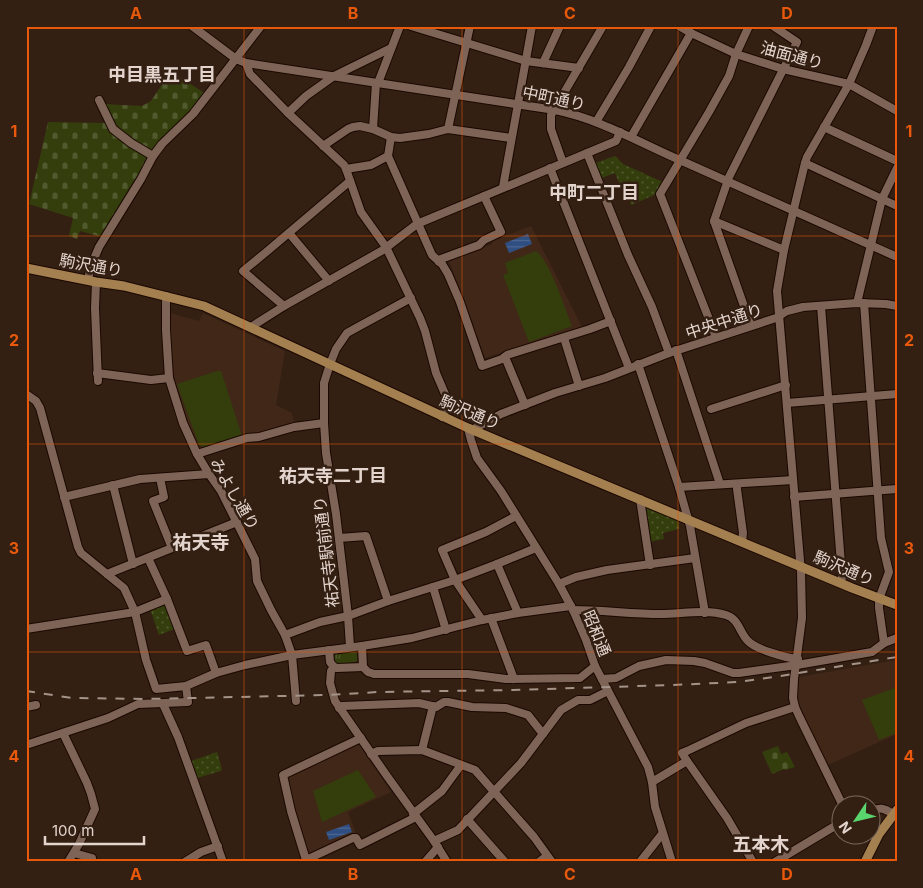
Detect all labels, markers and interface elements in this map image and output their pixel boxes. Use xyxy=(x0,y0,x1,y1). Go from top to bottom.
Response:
text: A xyxy=(130,3,142,23)
text: B xyxy=(348,3,358,23)
text: C xyxy=(564,3,576,23)
text: D xyxy=(781,3,793,23)
street label: 油面通り xyxy=(758,37,826,73)
district label: 中目黒五丁目 xyxy=(108,64,216,85)
street label: 中町通り xyxy=(521,82,587,114)
text: 1 xyxy=(11,121,17,141)
text: 1 xyxy=(906,121,912,141)
district label: 中町二丁目 xyxy=(549,182,639,203)
street label: 駒沢通り xyxy=(58,250,124,280)
street label: 中央中通り xyxy=(683,299,765,343)
text: 2 xyxy=(9,330,19,350)
text: 2 xyxy=(904,330,914,350)
street label: 駒沢通り xyxy=(437,390,503,434)
street label: みよし通り xyxy=(206,454,264,534)
district label: 祐天寺二丁目 xyxy=(279,465,387,486)
street label: 祐天寺駅前通り xyxy=(309,495,343,609)
district label: 祐天寺 xyxy=(172,531,230,554)
text: 3 xyxy=(9,538,19,558)
text: 3 xyxy=(904,538,914,558)
street label: 駒沢通り xyxy=(811,546,877,590)
street label: 昭和通 xyxy=(579,607,615,659)
text: 4 xyxy=(9,746,20,766)
text: 4 xyxy=(904,746,915,766)
north arrow xyxy=(830,796,880,846)
scale bar xyxy=(45,813,144,845)
text: N xyxy=(835,818,855,837)
text: 100 m xyxy=(52,821,94,840)
district label: 五本木 xyxy=(732,833,790,856)
text: A xyxy=(130,864,142,884)
text: B xyxy=(348,864,358,884)
text: C xyxy=(564,864,576,884)
text: D xyxy=(781,864,793,884)

